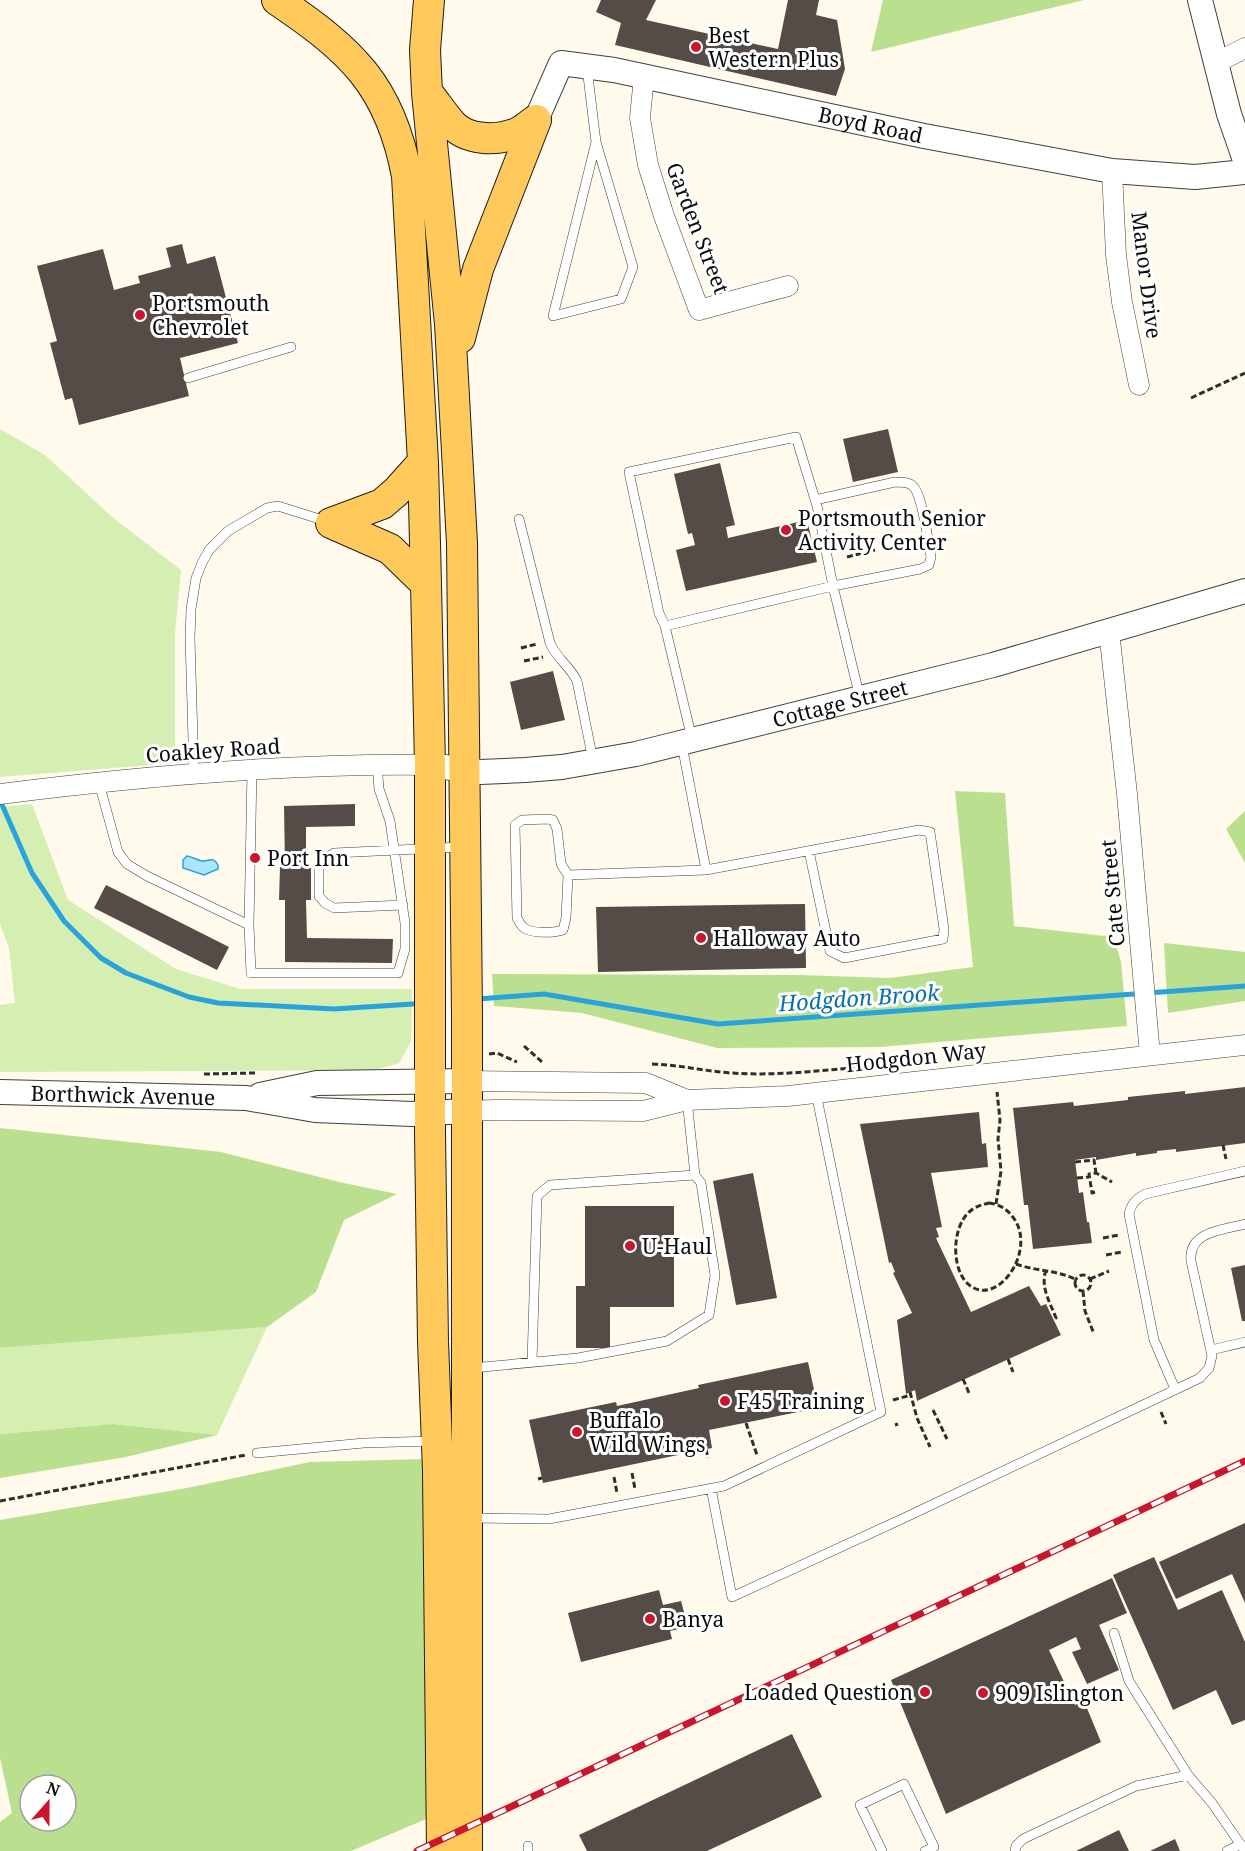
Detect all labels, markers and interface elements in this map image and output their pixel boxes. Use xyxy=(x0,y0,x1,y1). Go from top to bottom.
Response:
place label: Best Western Plus xyxy=(708,21,839,73)
marker: Best Western Plus xyxy=(689,40,703,54)
street label: Boyd Road xyxy=(816,100,926,149)
street label: Garden Street xyxy=(660,158,736,298)
street label: Manor Drive xyxy=(1125,210,1169,340)
place label: Portsmouth Chevrolet xyxy=(152,289,270,341)
marker: Portsmouth Chevrolet xyxy=(133,308,147,322)
place label: Portsmouth Senior Activity Center xyxy=(798,504,986,556)
marker: Portsmouth Senior Activity Center xyxy=(779,523,793,537)
street label: Cottage Street xyxy=(769,673,910,733)
street label: Coakley Road xyxy=(145,731,281,769)
street label: Cate Street xyxy=(1093,838,1131,948)
place label: Port Inn xyxy=(267,844,349,872)
marker: Port Inn xyxy=(248,851,262,865)
place label: Halloway Auto xyxy=(713,924,861,952)
marker: Halloway Auto xyxy=(694,931,708,945)
water label: Hodgdon Brook xyxy=(776,976,942,1018)
street label: Hodgdon Way xyxy=(845,1036,988,1078)
street label: Borthwick Avenue xyxy=(30,1079,216,1111)
place label: U-Haul xyxy=(642,1232,712,1260)
marker: U-Haul xyxy=(623,1239,637,1253)
place label: F45 Training xyxy=(737,1387,865,1415)
marker: F45 Training xyxy=(718,1394,732,1408)
place label: Buffalo Wild Wings xyxy=(589,1406,706,1458)
marker: Buffalo Wild Wings xyxy=(570,1425,584,1439)
place label: Banya xyxy=(662,1605,724,1633)
marker: Banya xyxy=(643,1612,657,1626)
place label: Loaded Question xyxy=(744,1678,913,1706)
place label: 909 Islington xyxy=(995,1679,1124,1707)
marker: Loaded Question xyxy=(918,1685,932,1699)
marker: 909 Islington xyxy=(976,1686,990,1700)
north arrow xyxy=(18,1773,78,1833)
text: N xyxy=(44,1776,64,1802)

